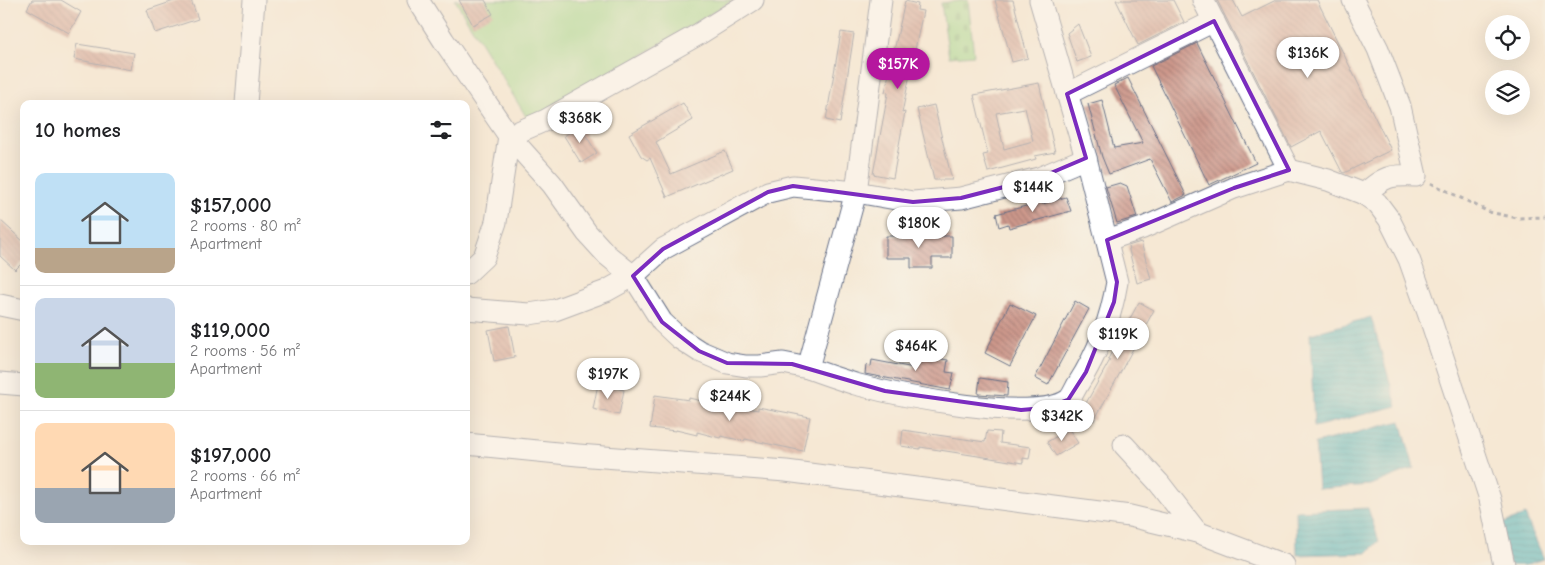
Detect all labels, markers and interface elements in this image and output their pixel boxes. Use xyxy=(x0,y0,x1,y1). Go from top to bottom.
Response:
map controls xyxy=(1485,15,1530,115)
button: locate xyxy=(1485,15,1530,60)
pin: $136K xyxy=(1273,36,1343,79)
text: $136K xyxy=(1287,44,1329,62)
pin: $157K xyxy=(863,48,933,90)
text: $157K xyxy=(878,55,918,73)
button: layers xyxy=(1485,70,1530,115)
pin: $368K xyxy=(545,102,615,144)
text: $368K xyxy=(558,109,602,127)
icon: filters xyxy=(427,116,455,144)
text: 10 homes xyxy=(35,118,121,142)
pin: $144K xyxy=(998,170,1068,213)
text: $144K xyxy=(1013,178,1053,196)
icon: home xyxy=(75,193,135,253)
text: $157,000 xyxy=(190,193,272,217)
pin: $180K xyxy=(884,206,954,249)
text: $180K xyxy=(898,214,940,232)
text: 2 rooms · 80 m² xyxy=(190,217,301,235)
text: Apartment xyxy=(190,235,262,253)
icon: home xyxy=(75,318,135,378)
text: $119,000 xyxy=(190,318,270,342)
pin: $119K xyxy=(1083,318,1153,360)
text: $119K xyxy=(1098,325,1138,343)
pin: $464K xyxy=(881,330,951,372)
text: $464K xyxy=(895,337,937,355)
text: 2 rooms · 56 m² xyxy=(190,342,300,360)
pin: $197K xyxy=(573,358,643,400)
text: Apartment xyxy=(190,360,262,378)
text: $197K xyxy=(588,365,628,383)
pin: $244K xyxy=(695,380,765,422)
text: $244K xyxy=(709,387,751,405)
pin: $342K xyxy=(1027,400,1097,442)
text: $342K xyxy=(1041,407,1083,425)
icon: home xyxy=(75,443,135,503)
text: $197,000 xyxy=(190,443,271,467)
text: 2 rooms · 66 m² xyxy=(190,467,300,485)
text: Apartment xyxy=(190,485,262,503)

